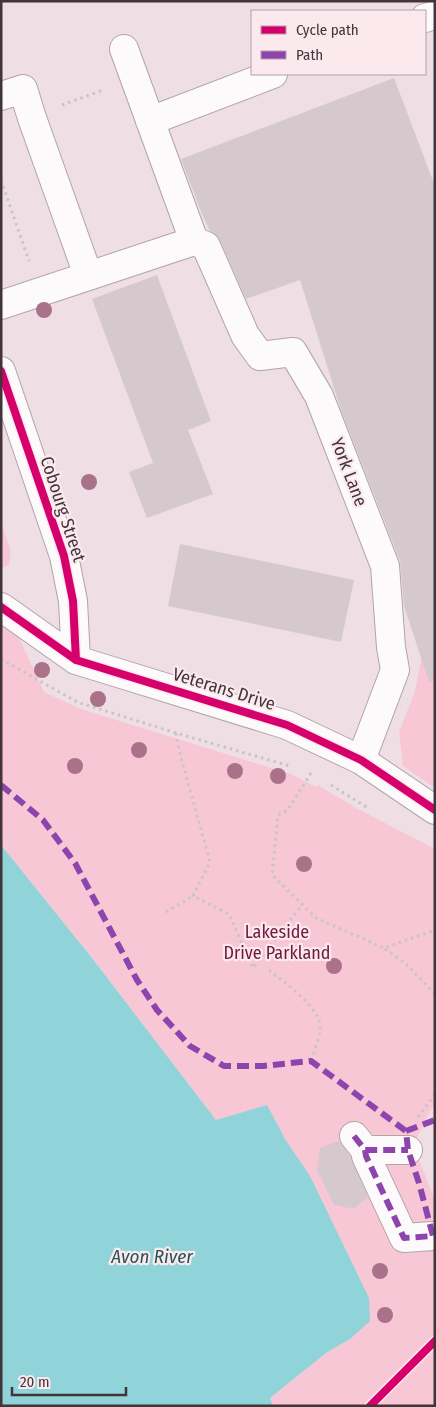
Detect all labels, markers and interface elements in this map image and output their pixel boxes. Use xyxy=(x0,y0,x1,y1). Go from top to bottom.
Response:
legend xyxy=(251,10,426,75)
text: Cycle path xyxy=(296,21,359,39)
text: Path xyxy=(296,46,323,64)
street label: York Lane xyxy=(326,435,372,509)
street label: Cobourg Street xyxy=(36,453,90,565)
street label: Veterans Drive xyxy=(170,663,278,715)
park label: Lakeside Drive Parkland xyxy=(224,921,330,964)
water label: Avon River xyxy=(110,1245,194,1268)
scale bar xyxy=(12,1364,126,1396)
text: 20 m xyxy=(20,1373,50,1391)

